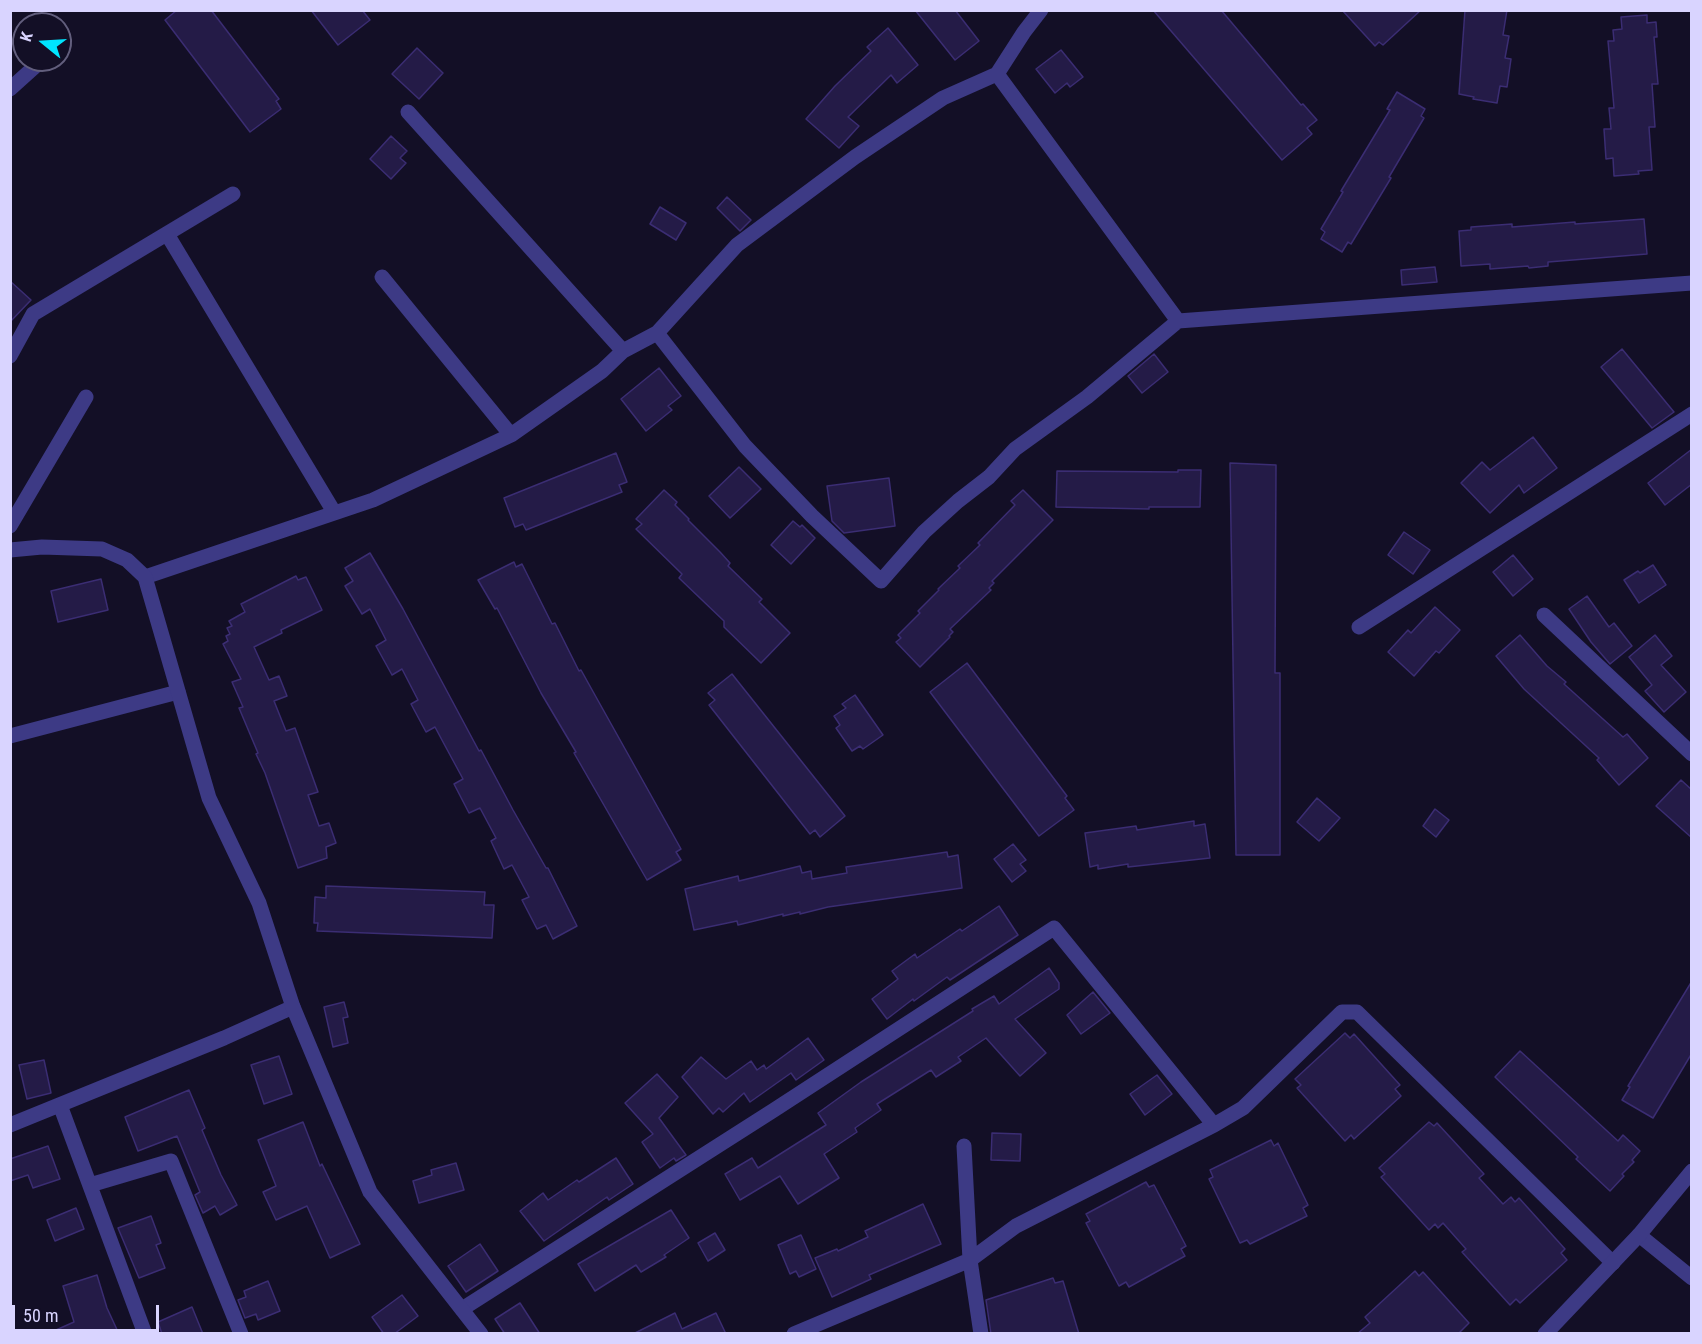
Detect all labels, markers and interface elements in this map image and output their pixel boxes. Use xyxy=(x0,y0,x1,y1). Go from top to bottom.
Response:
north arrow xyxy=(12,12,72,72)
text: K xyxy=(16,30,37,44)
scale bar xyxy=(15,1293,162,1331)
text: 50 m xyxy=(23,1305,58,1326)

